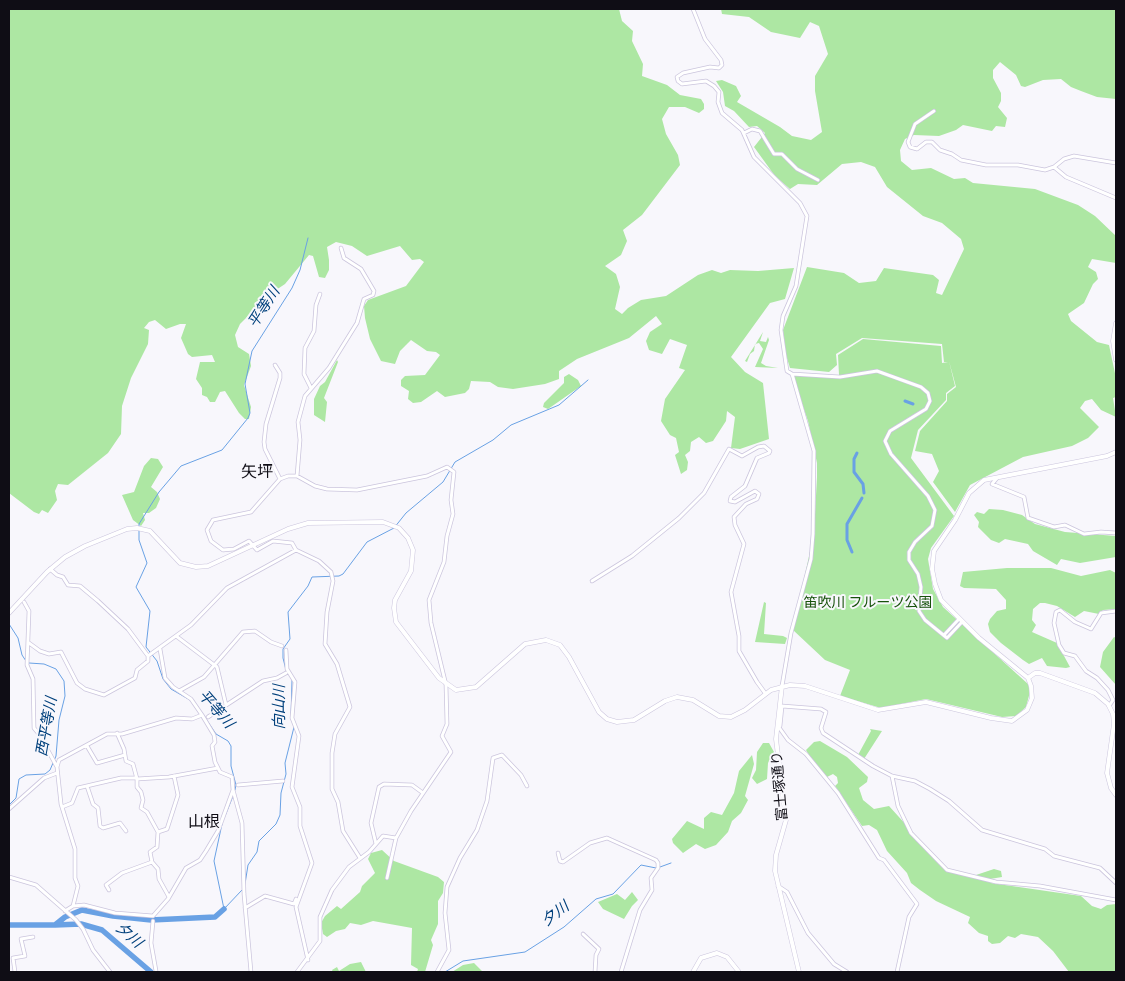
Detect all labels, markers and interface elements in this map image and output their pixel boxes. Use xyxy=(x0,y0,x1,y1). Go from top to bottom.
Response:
water label: 平等川 xyxy=(245,284,285,332)
district label: 矢坪 xyxy=(241,463,273,483)
park label: 笛吹川 フルーツ公園 xyxy=(804,596,932,612)
water label: 向山川 xyxy=(272,685,290,729)
water label: 平等川 xyxy=(193,687,237,733)
water label: 西平等川 xyxy=(34,696,62,758)
street label: 富士塚通り xyxy=(770,750,792,822)
district label: 山根 xyxy=(188,813,220,833)
water label: 夕川 xyxy=(539,899,573,931)
water label: 夕川 xyxy=(111,919,145,953)

